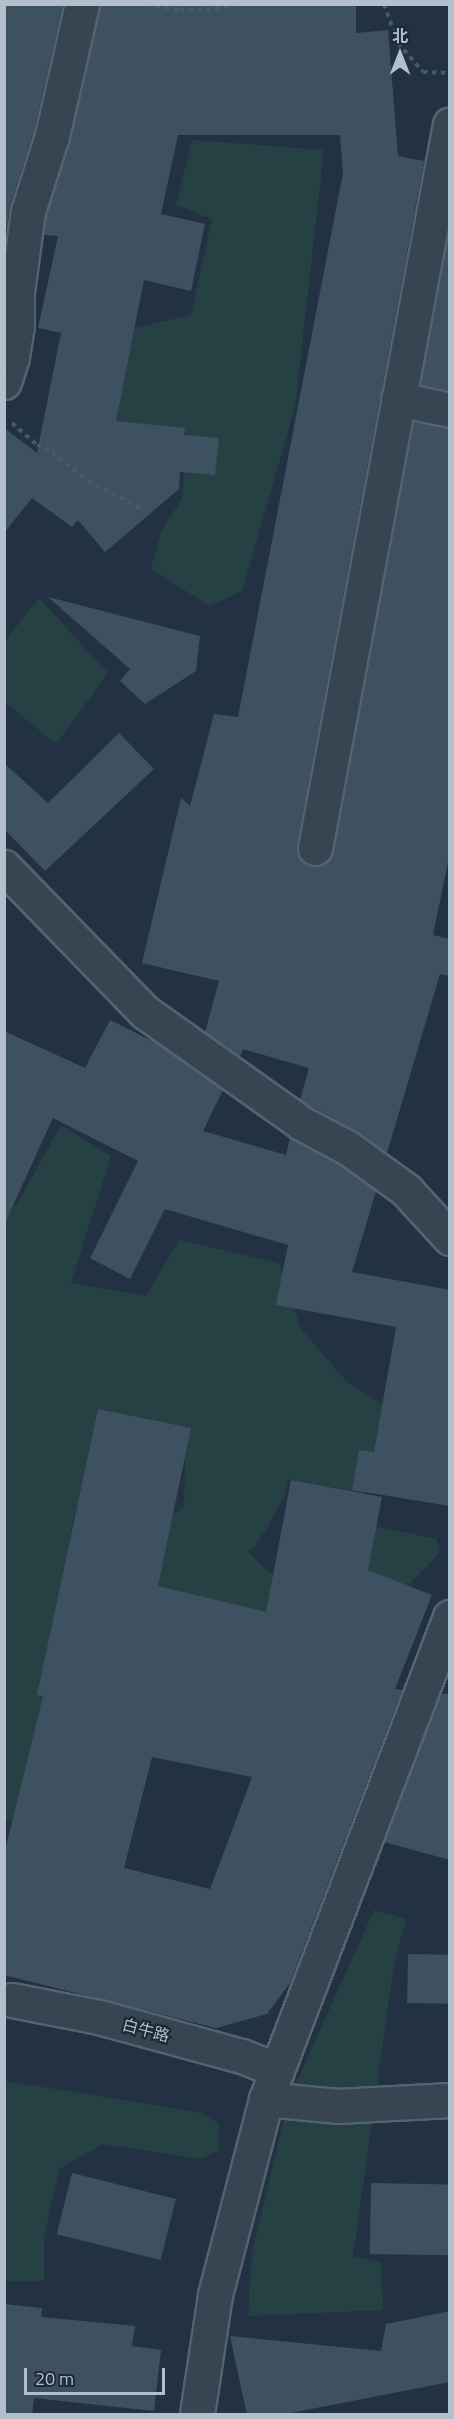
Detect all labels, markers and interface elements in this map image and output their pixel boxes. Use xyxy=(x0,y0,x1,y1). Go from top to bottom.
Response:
north arrow xyxy=(370,24,430,84)
text: 北 xyxy=(392,24,408,48)
street label: 白牛路 xyxy=(120,2015,172,2045)
scale bar xyxy=(27,2356,168,2394)
text: 20 m xyxy=(35,2365,74,2392)

